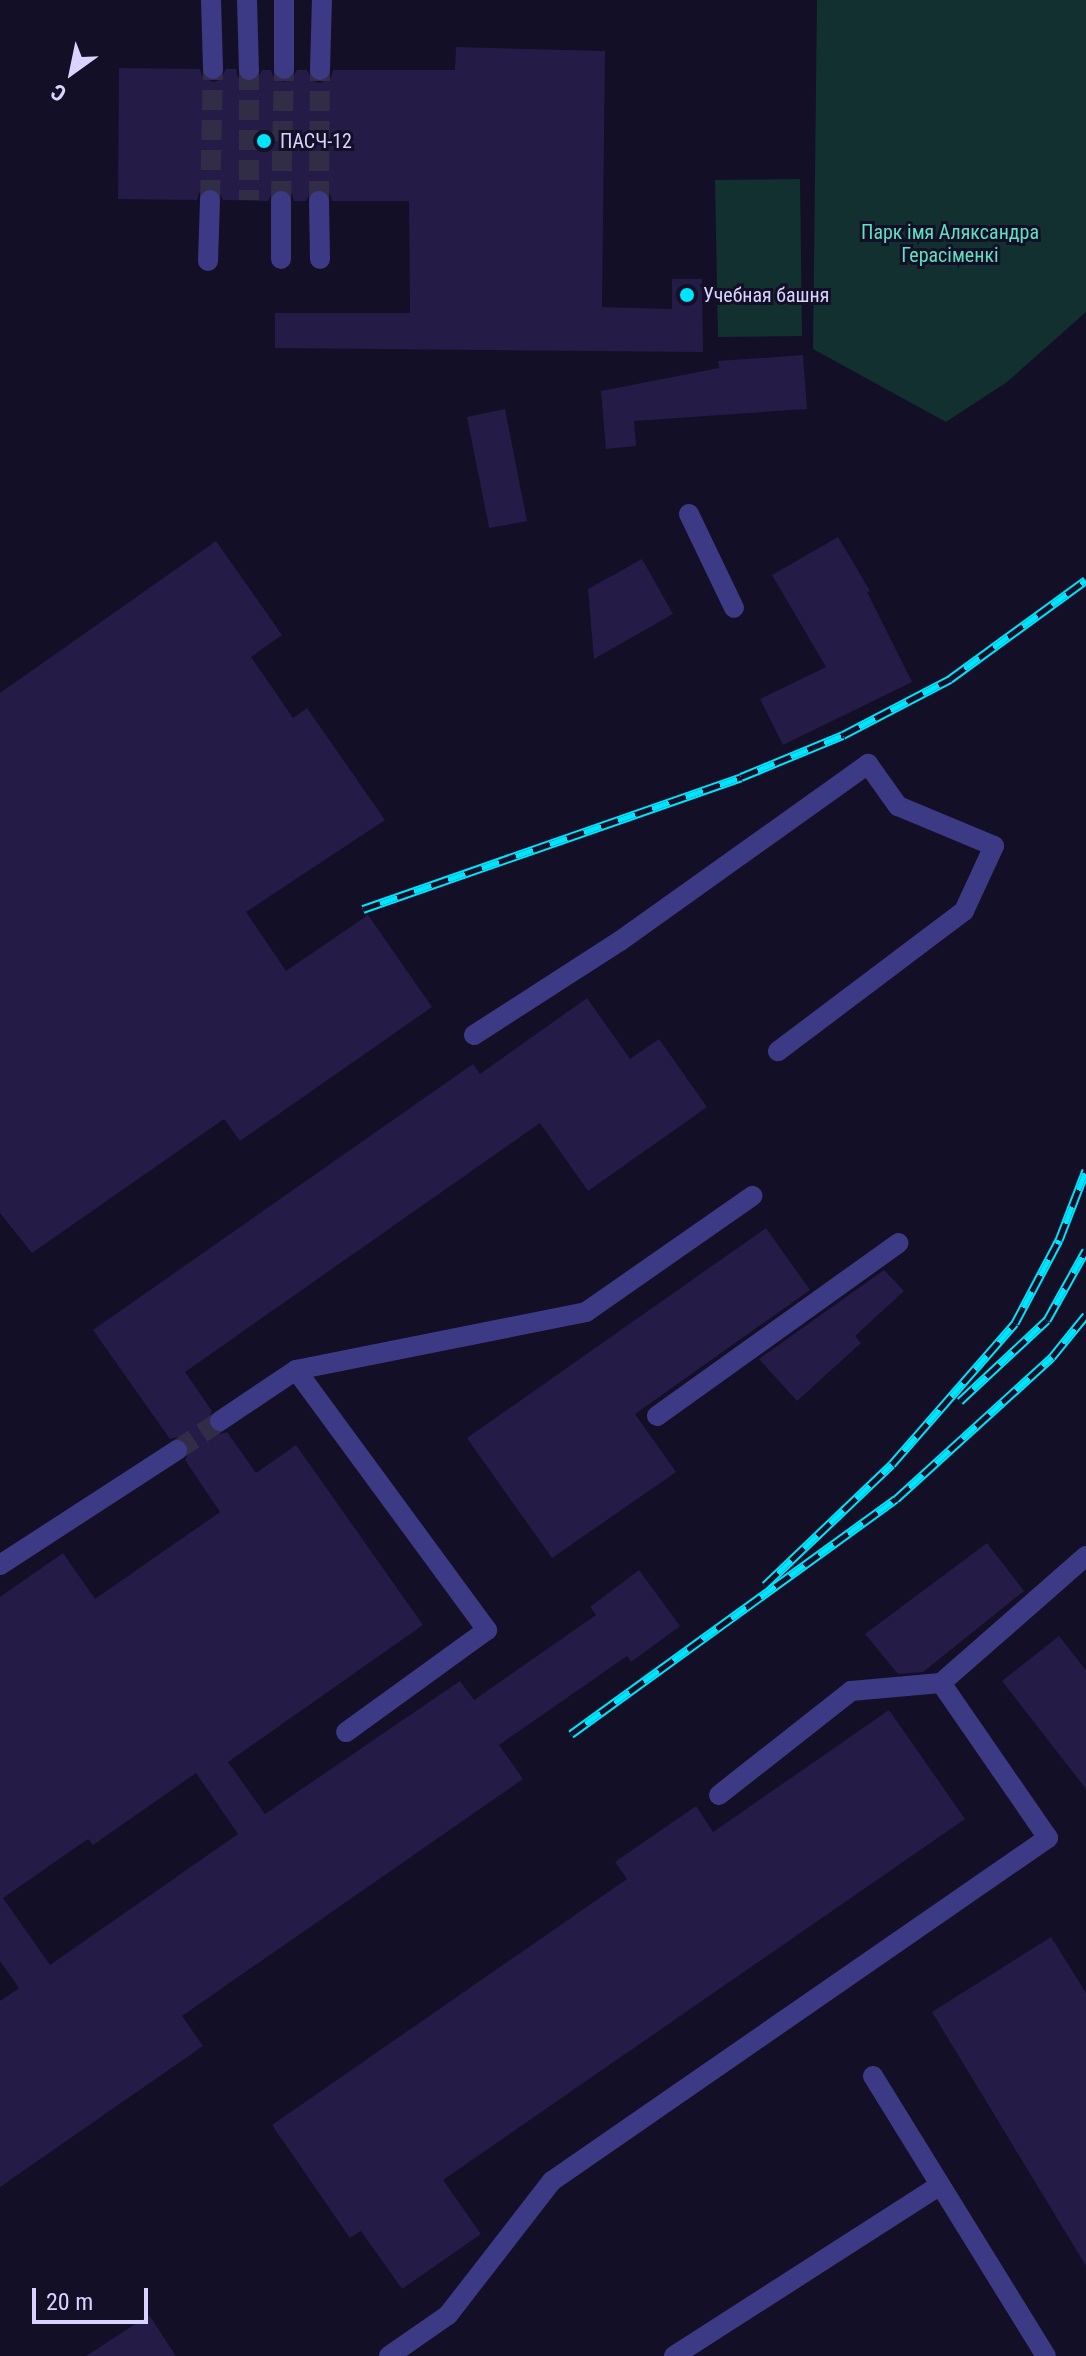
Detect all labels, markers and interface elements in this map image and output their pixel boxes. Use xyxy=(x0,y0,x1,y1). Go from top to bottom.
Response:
north arrow xyxy=(32,32,112,112)
text: С xyxy=(47,79,71,106)
place label: ПАСЧ-12 xyxy=(280,129,352,153)
marker: ПАСЧ-12 xyxy=(255,132,273,150)
park label: Парк імя Аляксандра Герасіменкі xyxy=(861,220,1039,267)
place label: Учебная башня xyxy=(703,283,829,307)
marker: Учебная башня xyxy=(678,286,696,304)
scale bar xyxy=(36,2272,152,2322)
text: 20 m xyxy=(46,2288,93,2316)

